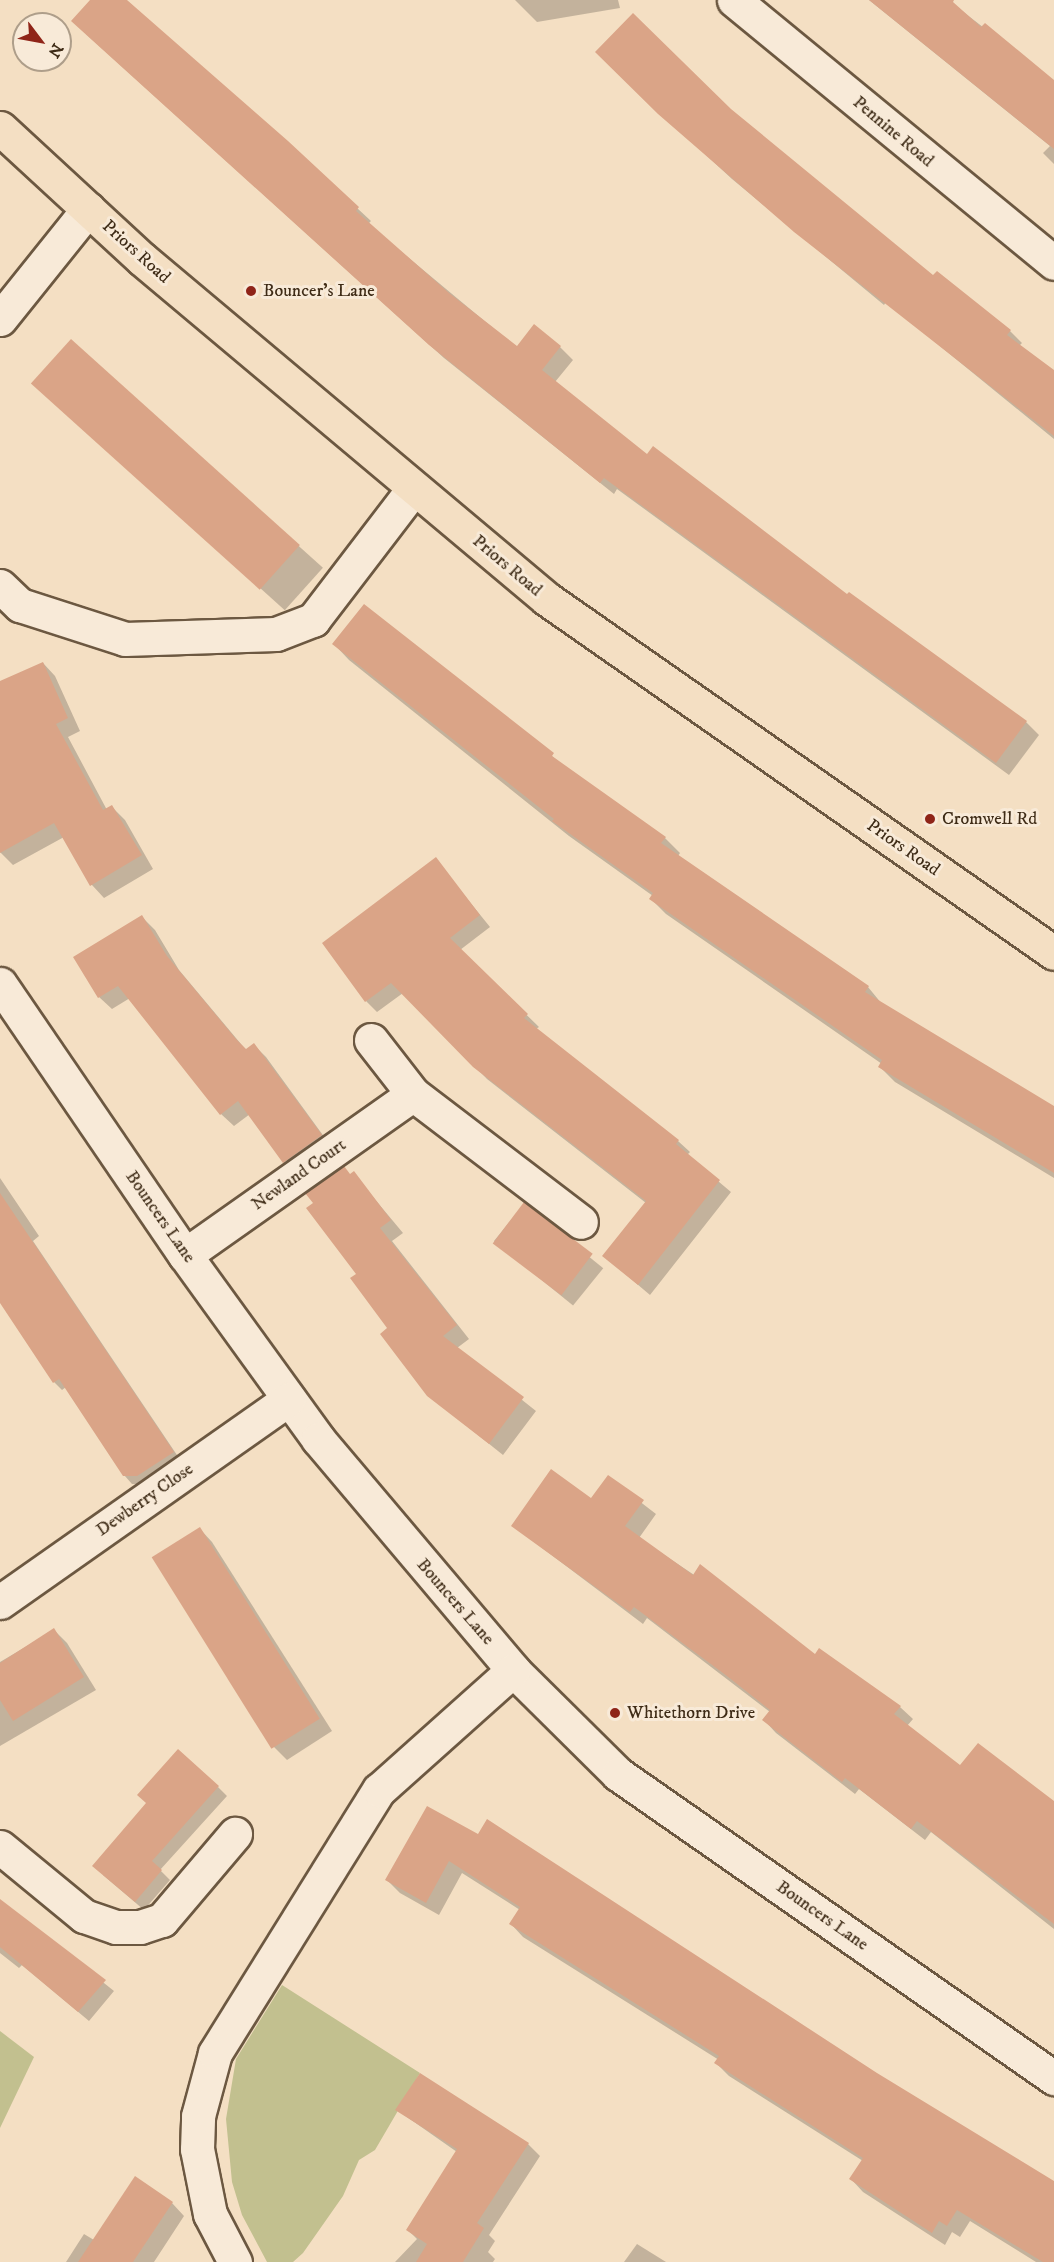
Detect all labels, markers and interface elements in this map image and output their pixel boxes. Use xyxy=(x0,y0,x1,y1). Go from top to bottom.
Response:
north arrow xyxy=(12,12,72,72)
text: N xyxy=(44,40,68,61)
street label: Pennine Road xyxy=(848,92,938,172)
street label: Priors Road xyxy=(97,216,175,288)
place label: Bouncer's Lane xyxy=(263,280,375,302)
marker: Bouncer's Lane xyxy=(244,284,258,298)
street label: Priors Road xyxy=(468,531,546,601)
place label: Cromwell Rd xyxy=(942,808,1037,830)
marker: Cromwell Rd xyxy=(923,812,937,826)
street label: Priors Road xyxy=(862,815,944,881)
street label: Newland Court xyxy=(248,1135,350,1215)
street label: Bouncers Lane xyxy=(120,1167,200,1267)
street label: Dewberry Close xyxy=(92,1459,198,1541)
street label: Bouncers Lane xyxy=(412,1554,498,1650)
place label: Whitethorn Drive xyxy=(627,1702,755,1724)
marker: Whitethorn Drive xyxy=(608,1706,622,1720)
street label: Bouncers Lane xyxy=(772,1876,872,1956)

